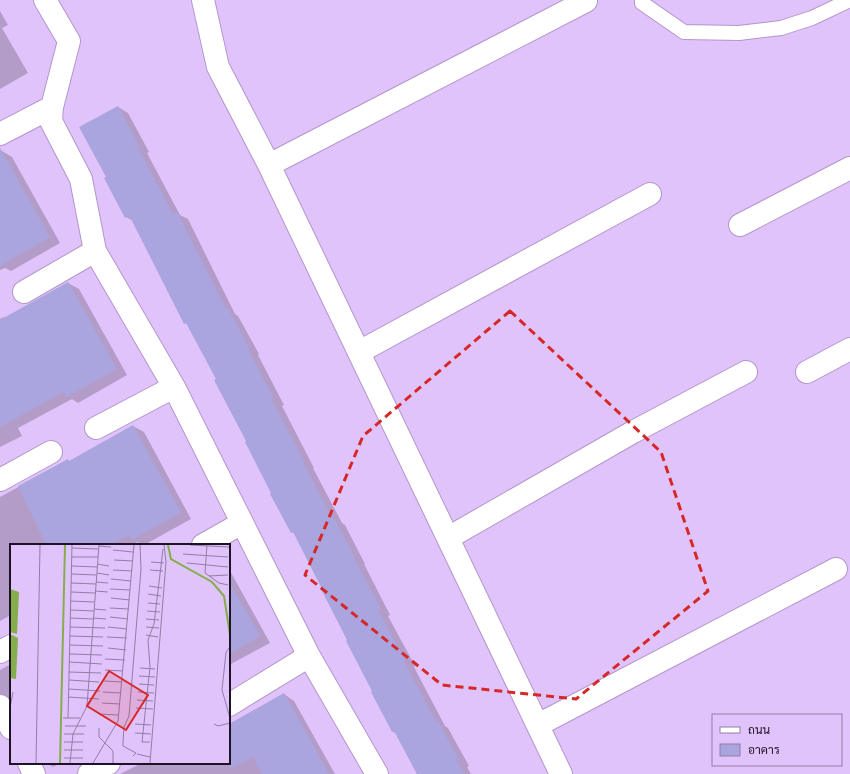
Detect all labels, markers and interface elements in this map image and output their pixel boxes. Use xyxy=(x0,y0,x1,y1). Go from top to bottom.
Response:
inset map xyxy=(10,544,230,764)
legend xyxy=(712,714,842,766)
text: ถนน xyxy=(748,722,771,737)
text: อาคาร xyxy=(748,742,780,757)

